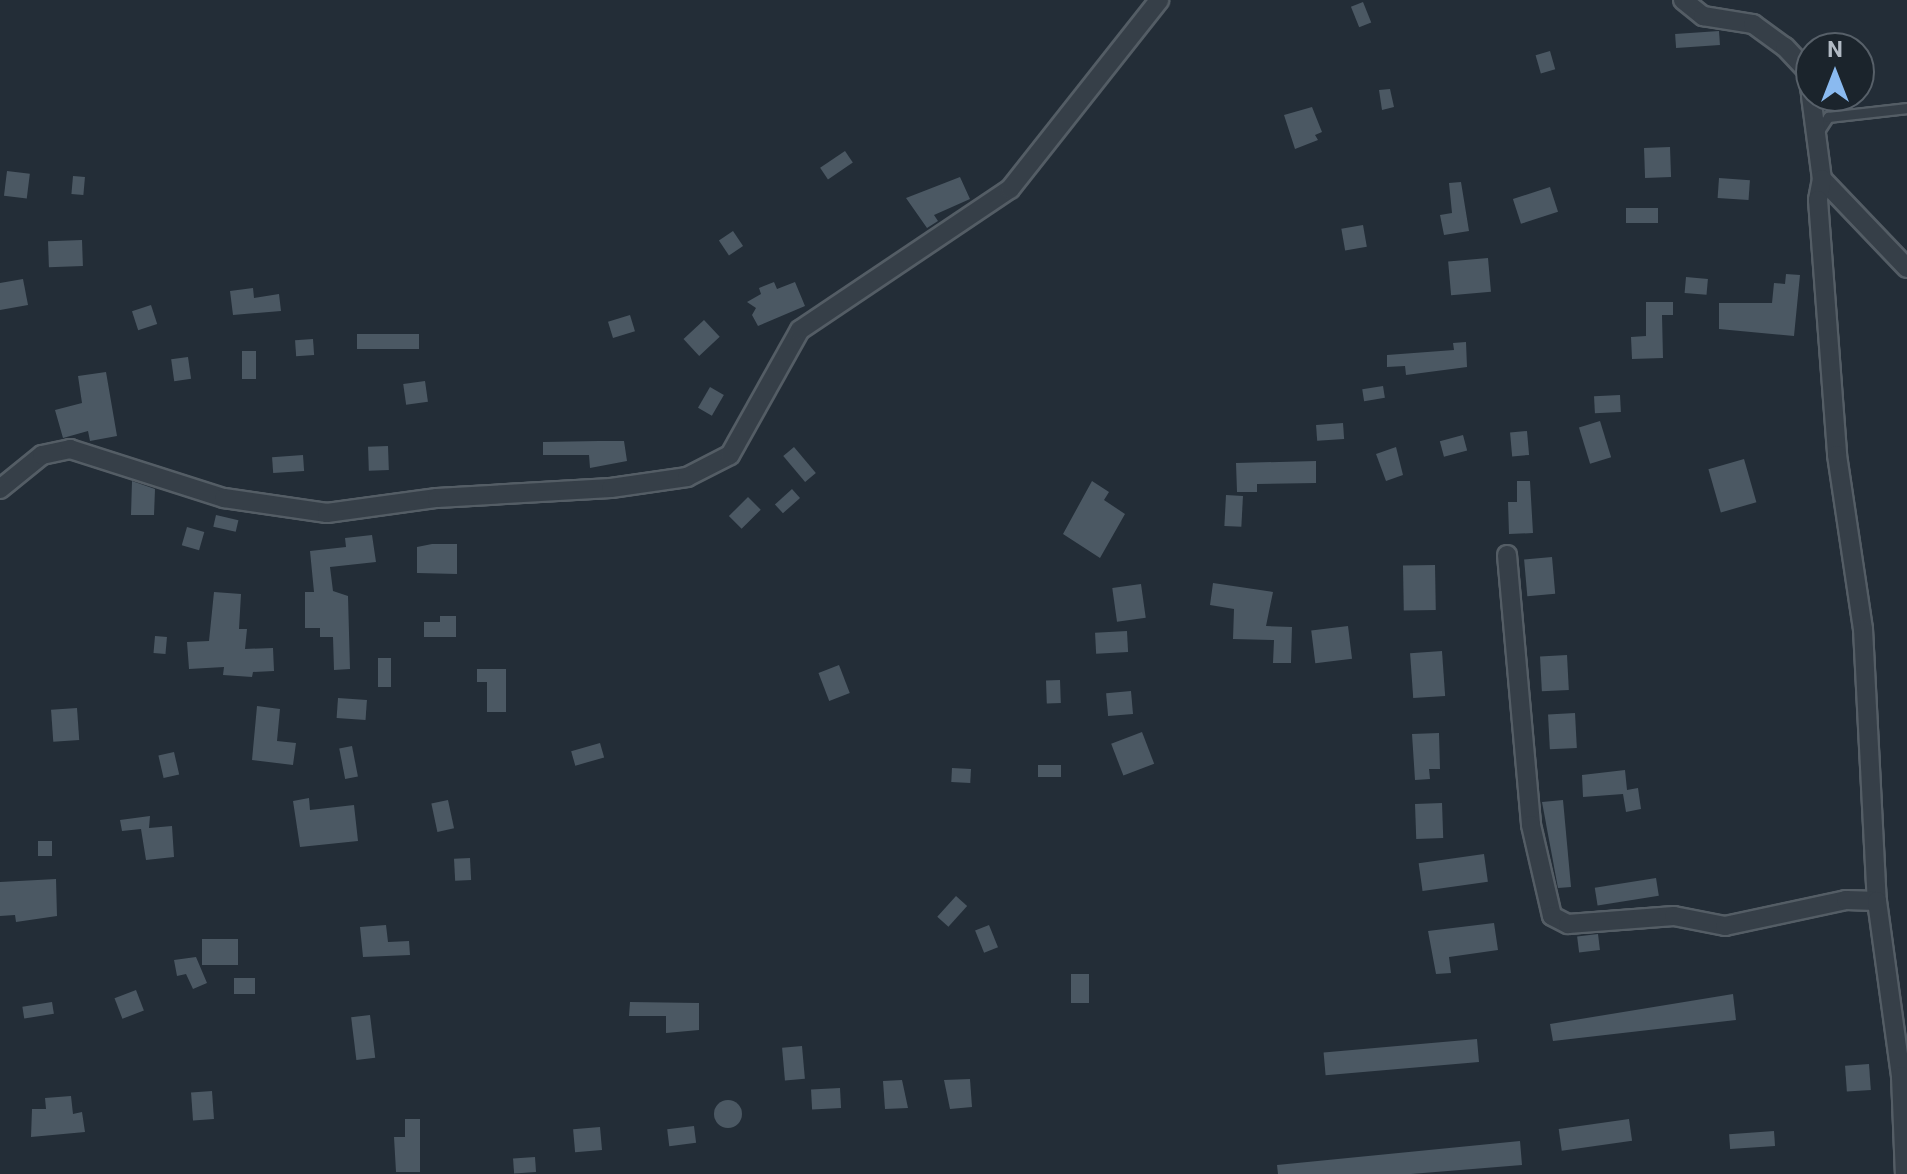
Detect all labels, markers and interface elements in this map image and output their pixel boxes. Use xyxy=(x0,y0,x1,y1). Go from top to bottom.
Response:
north arrow xyxy=(1795,32,1875,112)
text: N xyxy=(1827,37,1843,62)

